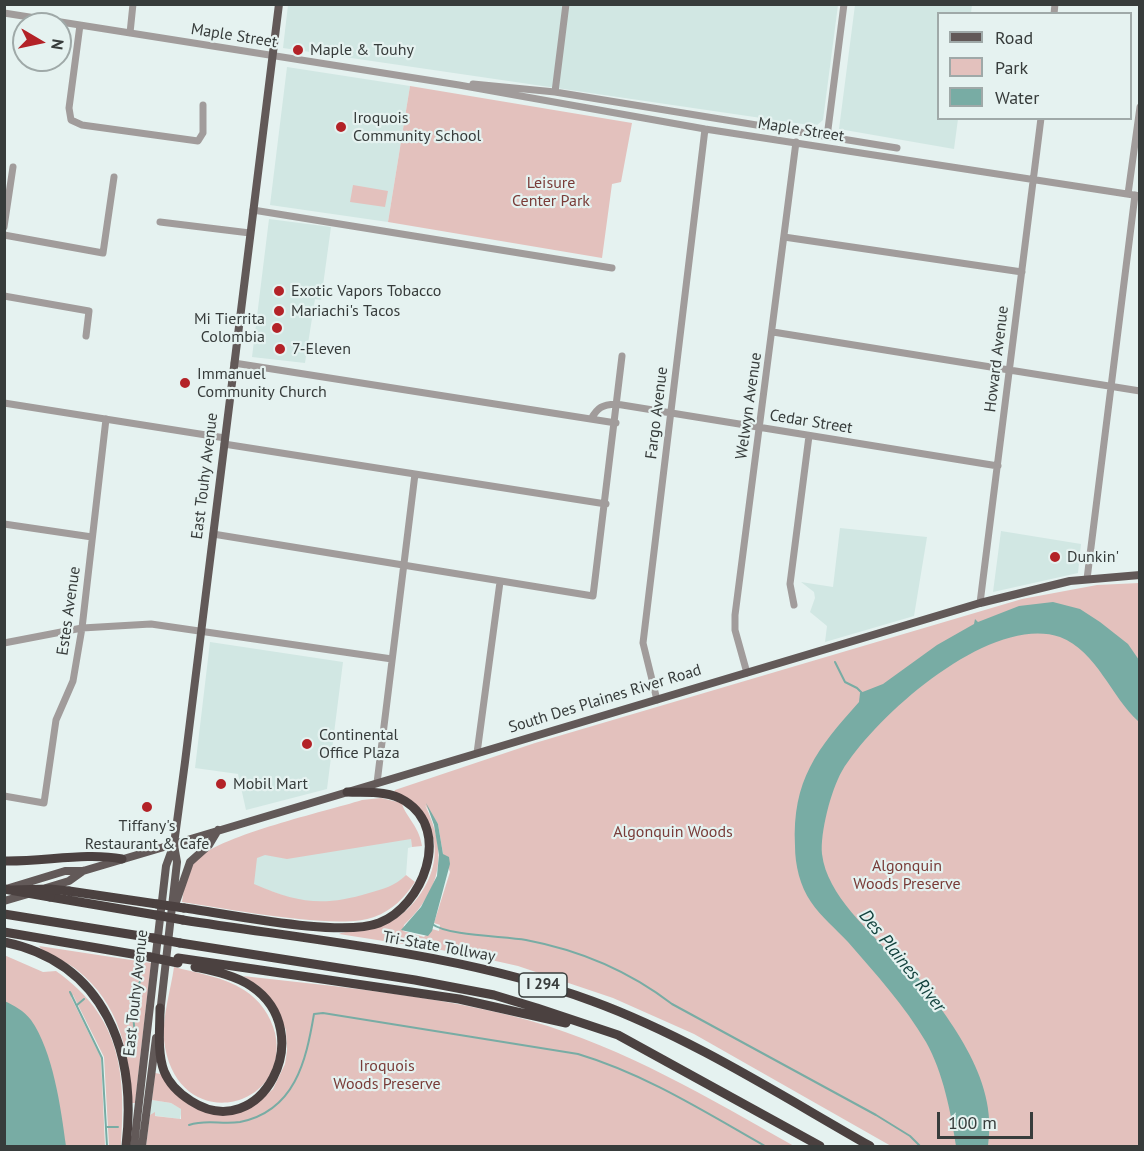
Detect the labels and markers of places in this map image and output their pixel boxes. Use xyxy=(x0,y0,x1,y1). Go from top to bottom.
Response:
place label: Maple & Touhy xyxy=(310,40,414,60)
marker: Maple & Touhy xyxy=(291,43,305,57)
place label: Iroquois Community School xyxy=(353,108,481,146)
marker: Iroquois Community School xyxy=(334,120,348,134)
place label: Exotic Vapors Tobacco xyxy=(291,281,441,301)
marker: Exotic Vapors Tobacco xyxy=(272,284,286,298)
place label: Mariachi's Tacos xyxy=(291,301,400,321)
marker: Mariachi's Tacos xyxy=(272,304,286,318)
place label: Mi Tierrita Colombia xyxy=(194,309,265,347)
marker: Mi Tierrita Colombia xyxy=(270,321,284,335)
place label: 7-Eleven xyxy=(292,339,351,359)
marker: 7-Eleven xyxy=(273,342,287,356)
place label: Immanuel Community Church xyxy=(197,364,327,402)
marker: Immanuel Community Church xyxy=(178,376,192,390)
place label: Dunkin' xyxy=(1067,547,1119,567)
marker: Dunkin' xyxy=(1048,550,1062,564)
place label: Continental Office Plaza xyxy=(319,725,400,763)
marker: Continental Office Plaza xyxy=(300,737,314,751)
place label: Mobil Mart xyxy=(233,774,308,794)
marker: Mobil Mart xyxy=(214,777,228,791)
marker: Tiffany's Restaurant & Cafe xyxy=(140,800,154,814)
place label: Tiffany's Restaurant & Cafe xyxy=(85,816,209,854)

